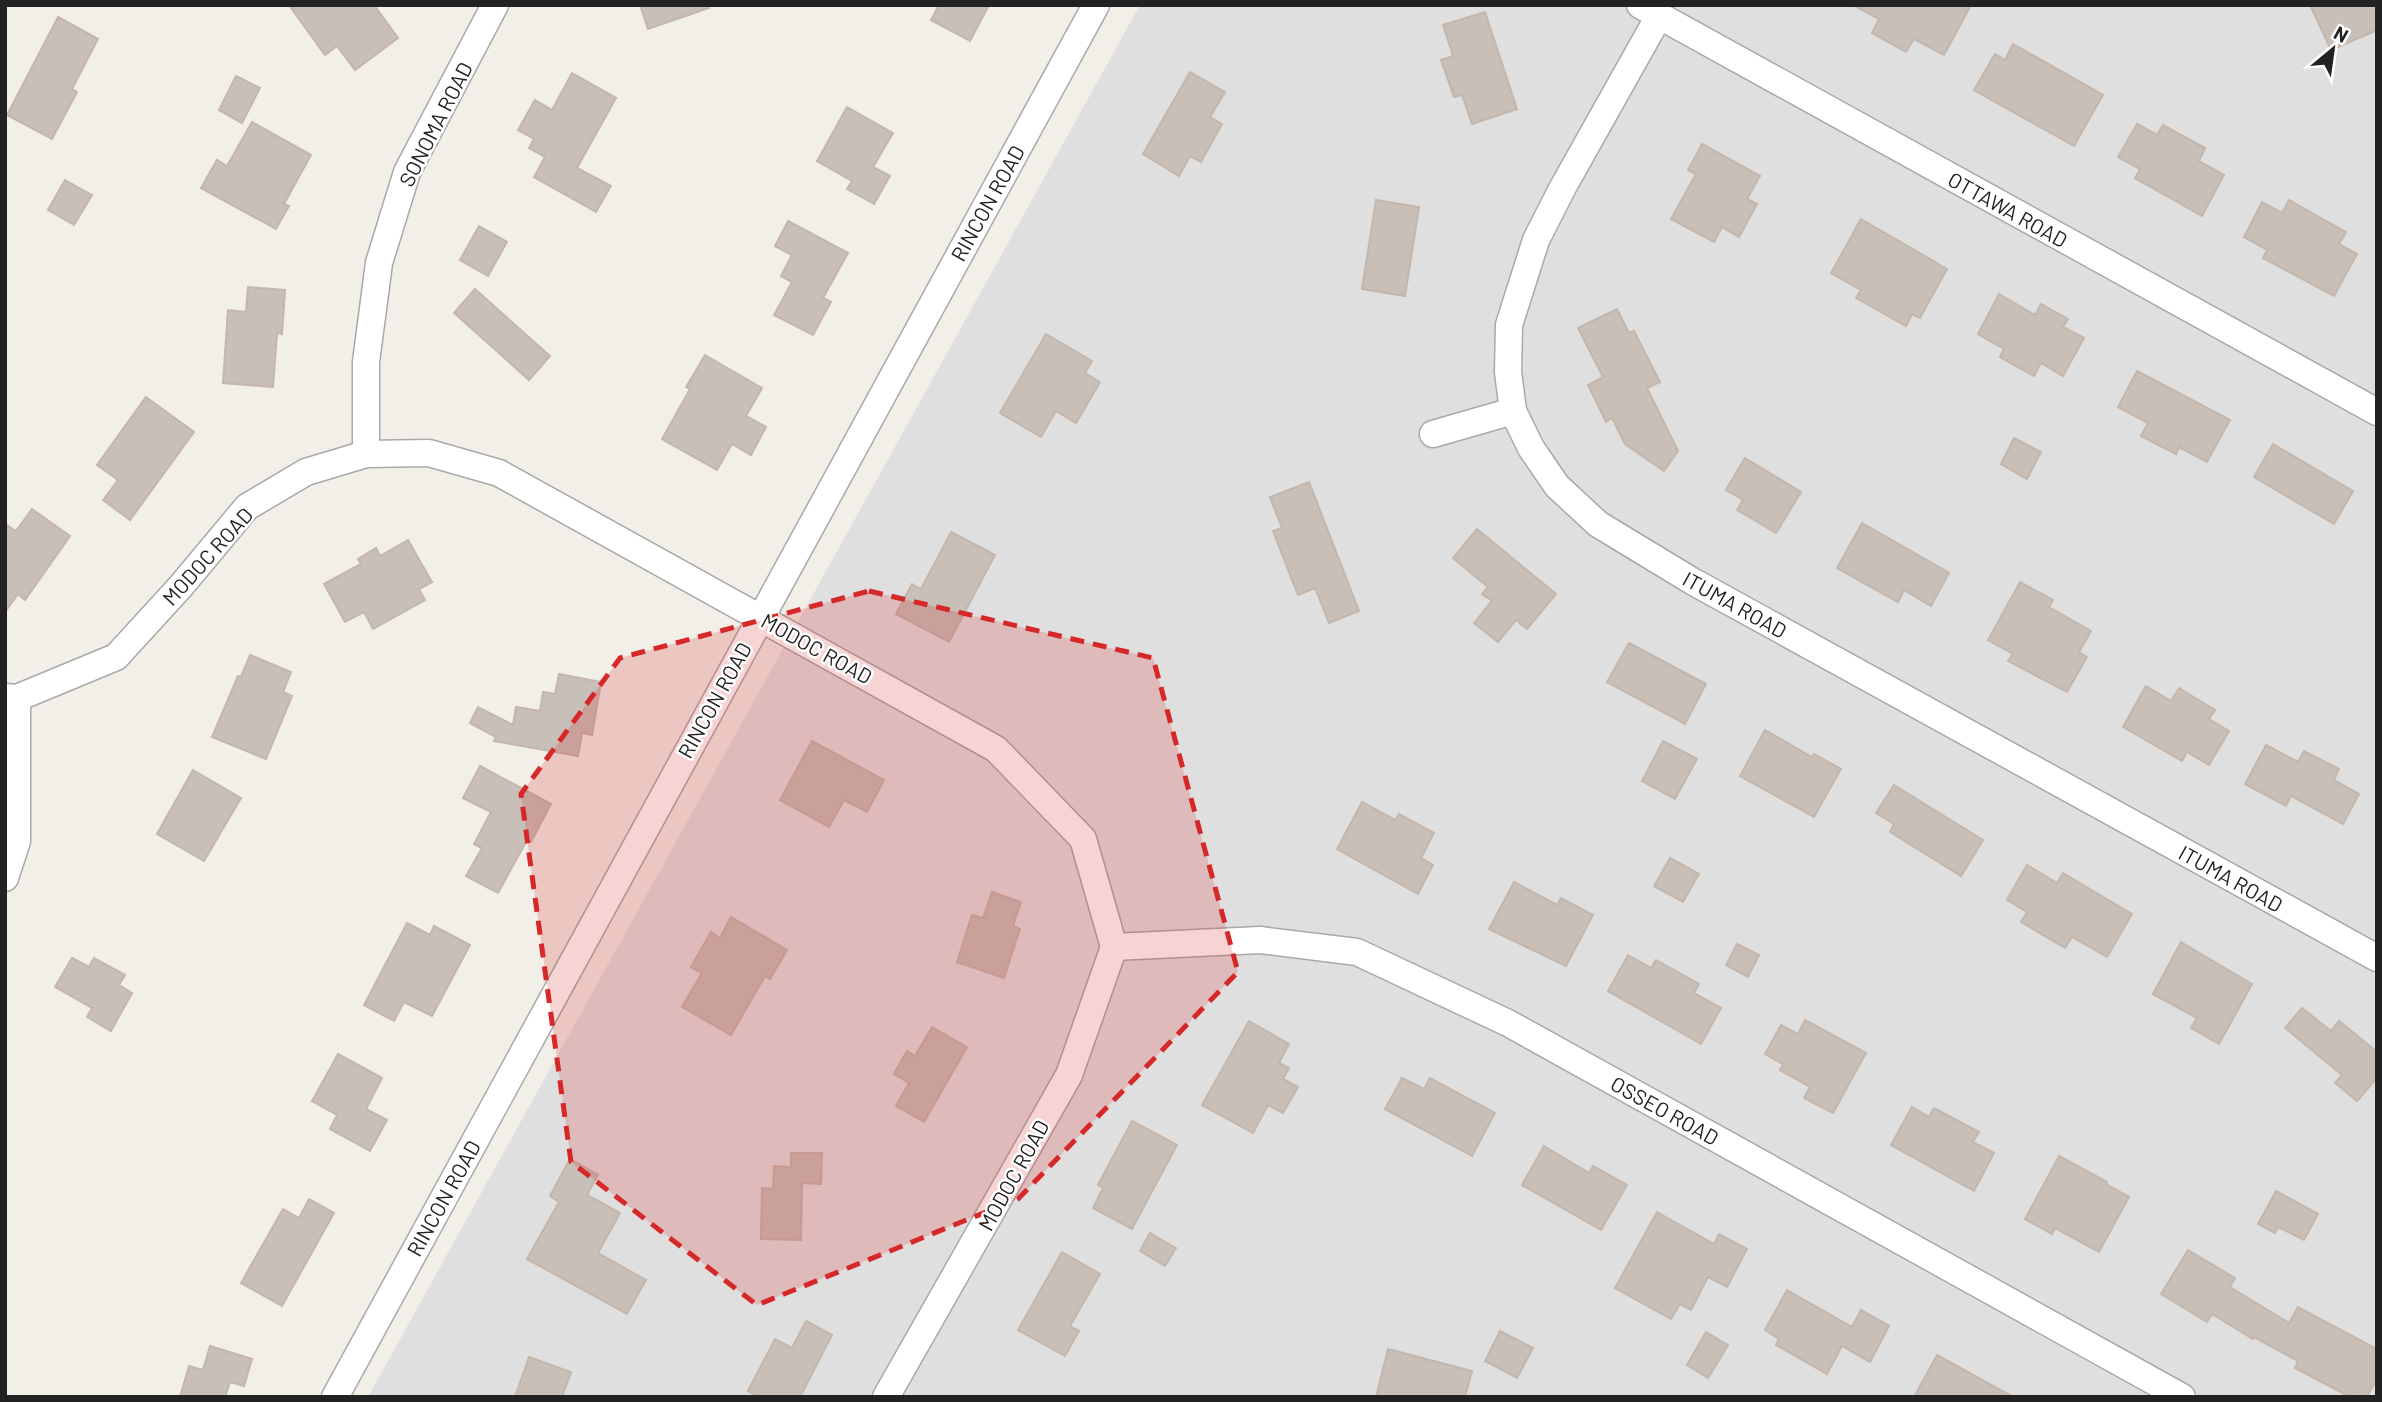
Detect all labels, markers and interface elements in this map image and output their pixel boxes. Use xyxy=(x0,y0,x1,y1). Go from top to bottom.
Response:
north arrow xyxy=(2298,14,2368,84)
text: N xyxy=(2330,21,2353,47)
street label: SONOMA ROAD xyxy=(393,58,477,190)
street label: RINCON ROAD xyxy=(945,141,1029,265)
street label: OTTAWA ROAD xyxy=(1944,166,2072,252)
street label: MODOC ROAD xyxy=(157,502,257,610)
street label: ITUMA ROAD xyxy=(1679,565,1791,643)
street label: MODOC ROAD xyxy=(757,607,877,689)
street label: RINCON ROAD xyxy=(672,638,756,762)
street label: ITUMA ROAD xyxy=(2175,839,2287,917)
street label: OSSEO ROAD xyxy=(1607,1070,1723,1150)
street label: MODOC ROAD xyxy=(972,1115,1054,1235)
street label: RINCON ROAD xyxy=(401,1136,485,1260)

